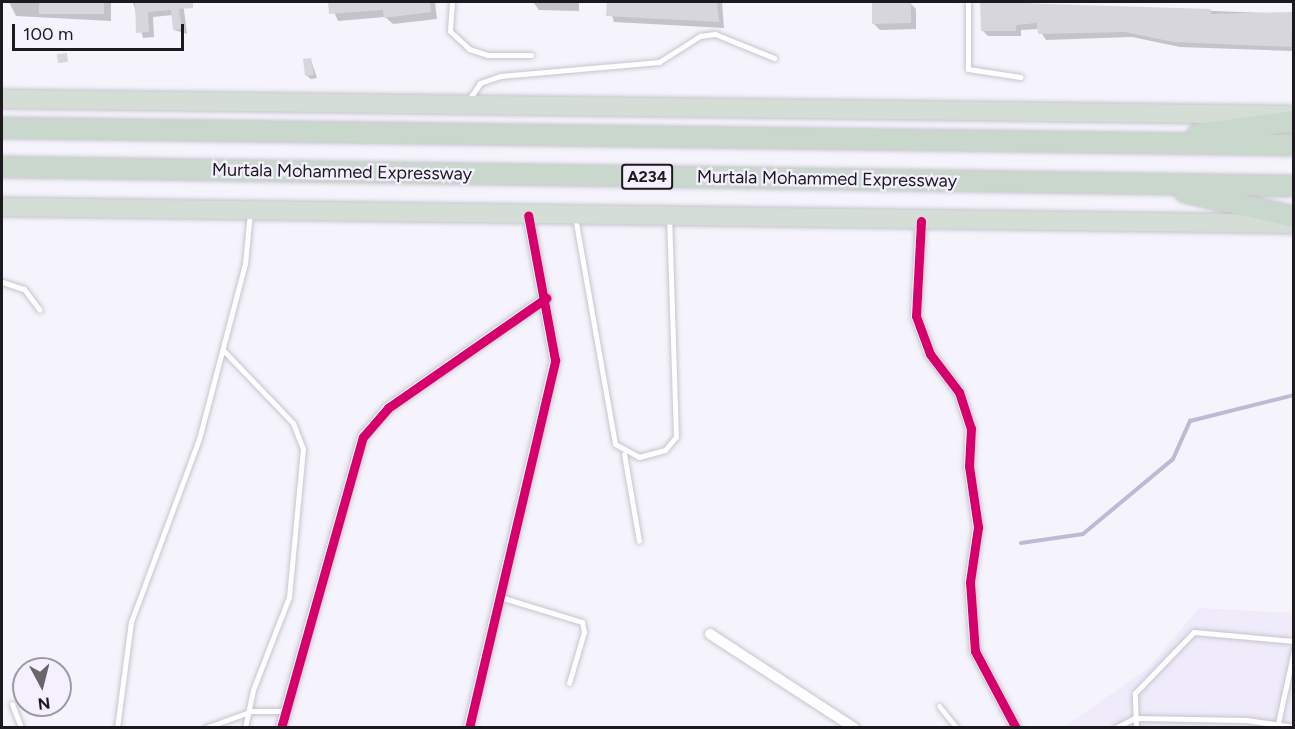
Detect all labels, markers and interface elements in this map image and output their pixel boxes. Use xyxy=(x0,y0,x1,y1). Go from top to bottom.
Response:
scale bar xyxy=(15,12,188,50)
text: 100 m xyxy=(23,23,73,45)
street label: Murtala Mohammed Expressway xyxy=(212,159,472,185)
road number: A234 xyxy=(620,164,674,190)
street label: Murtala Mohammed Expressway xyxy=(697,166,957,192)
north arrow xyxy=(12,657,72,717)
text: N xyxy=(37,693,51,714)

